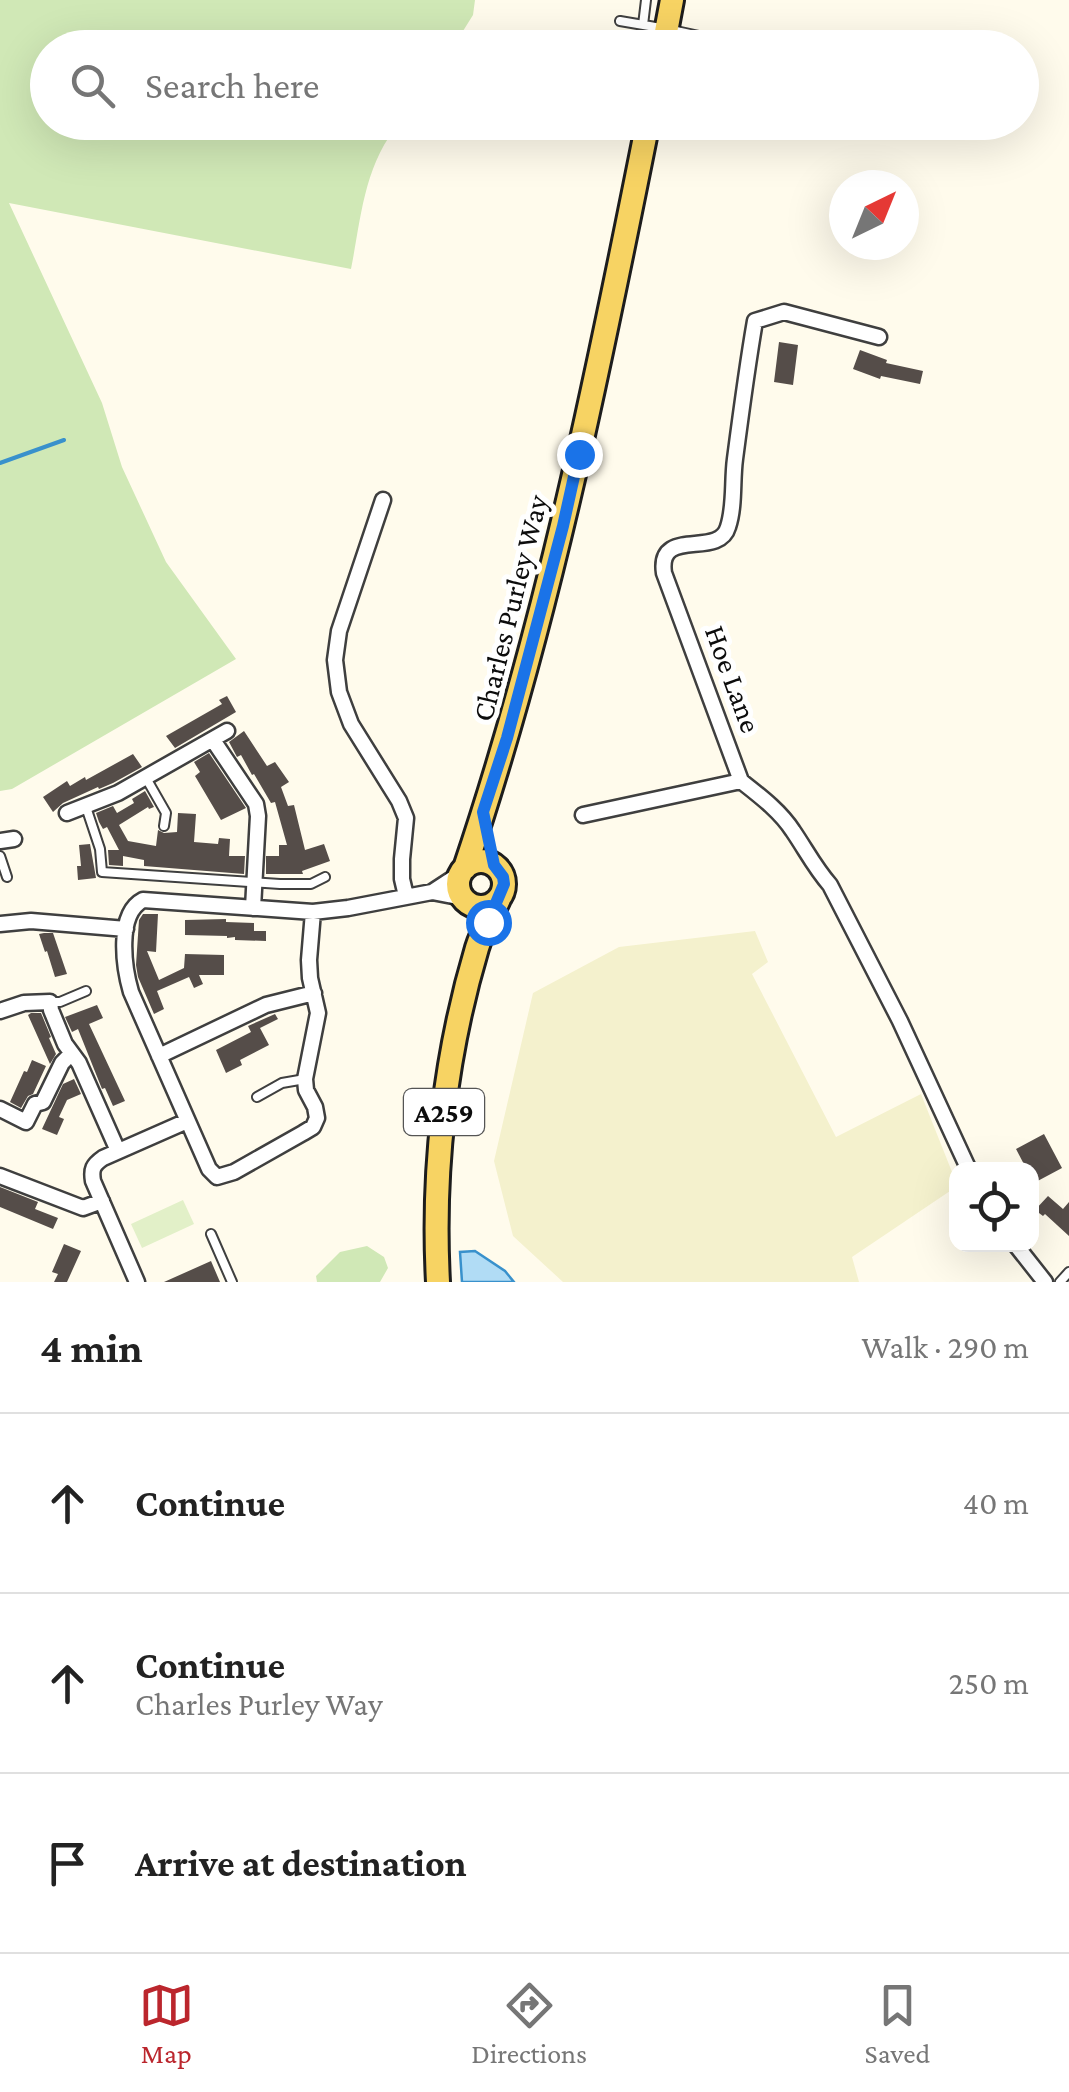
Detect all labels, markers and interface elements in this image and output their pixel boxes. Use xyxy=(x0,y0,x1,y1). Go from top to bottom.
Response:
search box xyxy=(30,30,1039,140)
icon: search xyxy=(65,58,120,113)
text: Search here xyxy=(145,64,319,106)
north arrow xyxy=(829,170,919,260)
route end xyxy=(557,432,603,478)
street label: Charles Purley Way xyxy=(465,491,555,725)
street label: Hoe Lane xyxy=(699,621,768,737)
route start xyxy=(466,900,512,946)
road number: A259 xyxy=(404,1089,484,1135)
map controls xyxy=(949,1162,1039,1252)
button: locate xyxy=(949,1162,1039,1252)
text: 4 min xyxy=(40,1324,143,1371)
text: Walk · 290 m xyxy=(862,1329,1029,1365)
icon: ahead xyxy=(40,1476,95,1531)
text: Continue xyxy=(135,1482,285,1524)
text: 40 m xyxy=(963,1485,1029,1521)
text: Continue xyxy=(135,1644,285,1686)
icon: ahead xyxy=(40,1656,95,1711)
text: 250 m xyxy=(949,1665,1029,1701)
text: Charles Purley Way xyxy=(135,1686,383,1722)
icon: arrive xyxy=(40,1836,95,1891)
text: Arrive at destination xyxy=(135,1842,467,1884)
tab: Map xyxy=(139,1978,194,2069)
tab: Directions xyxy=(471,1978,587,2069)
tab: Saved xyxy=(865,1978,930,2069)

